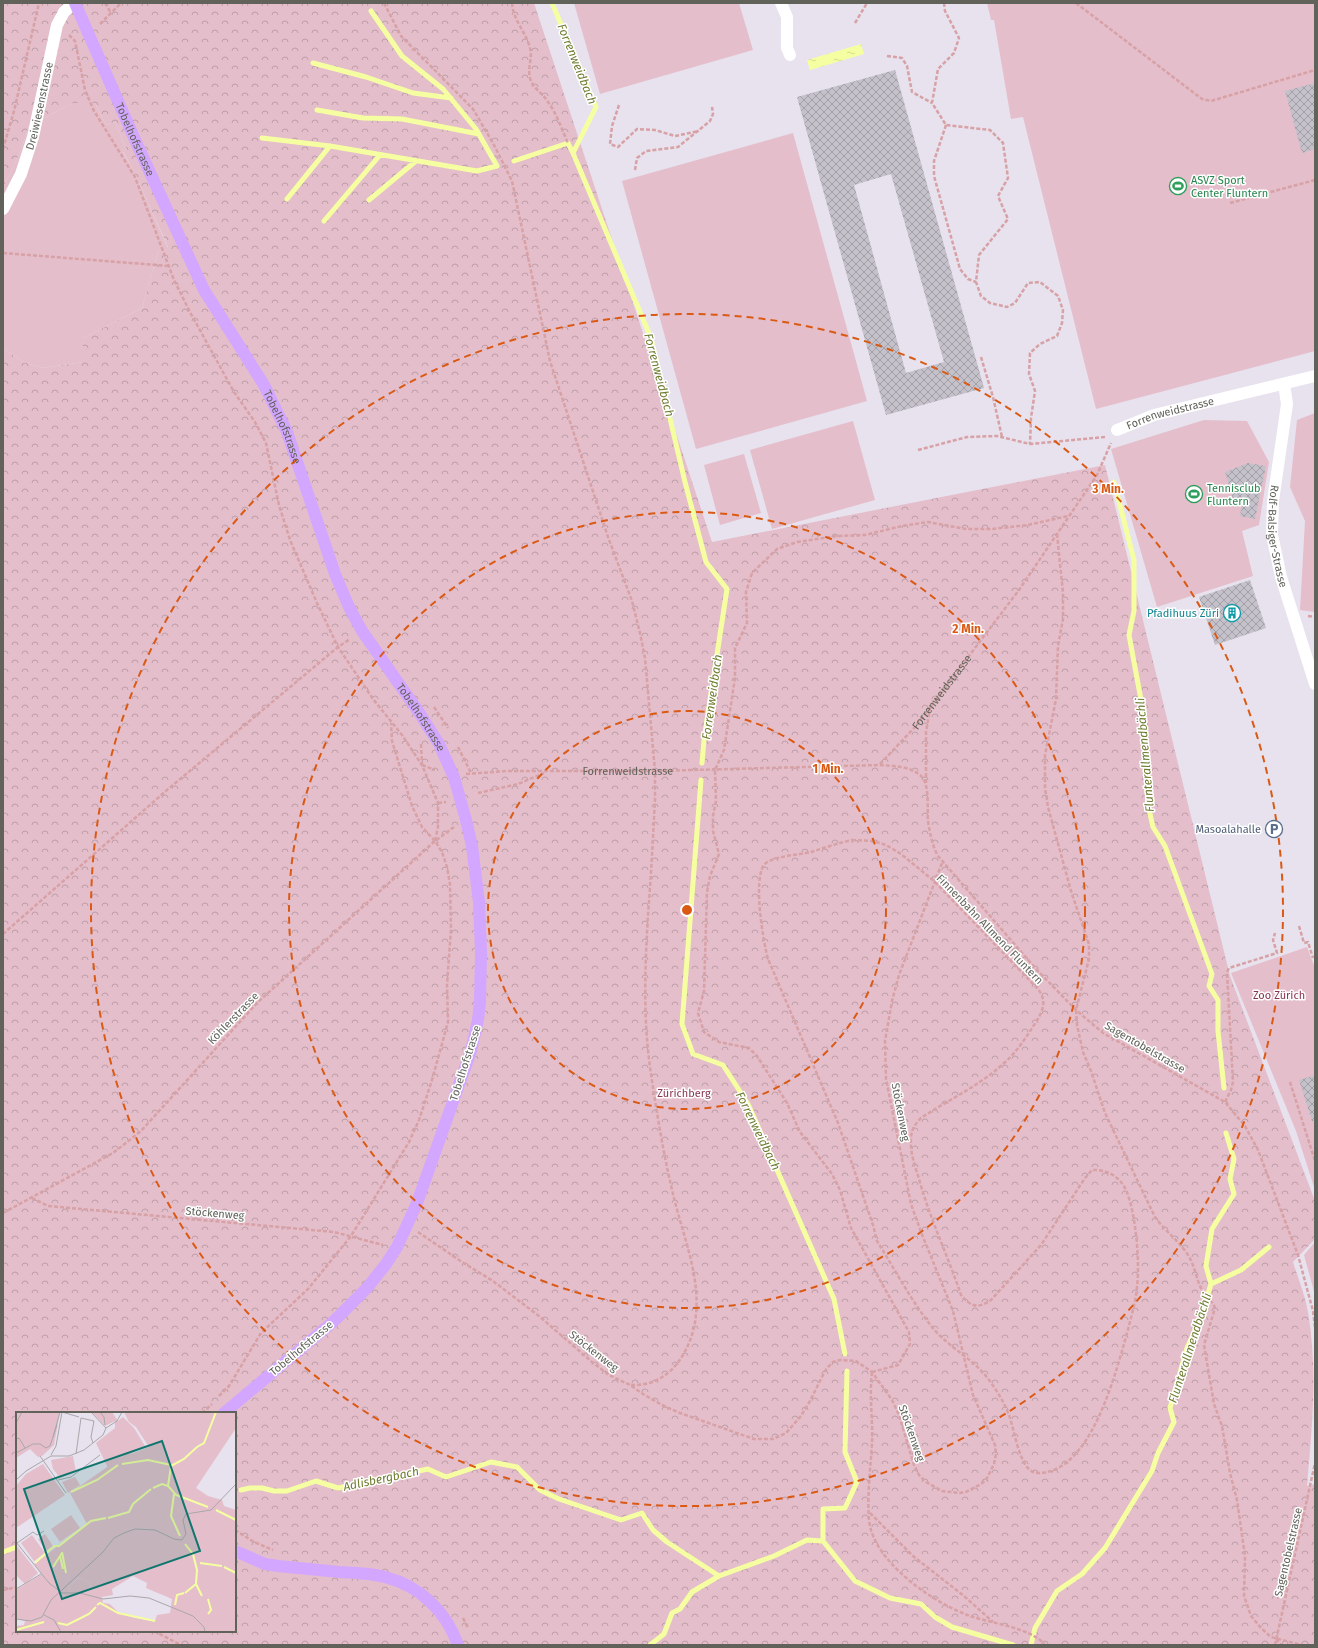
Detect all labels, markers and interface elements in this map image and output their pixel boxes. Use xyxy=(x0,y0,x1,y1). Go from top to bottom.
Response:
water label: Forrenweidbach xyxy=(554,22,600,106)
street label: Dreiwiesenstrasse xyxy=(23,61,56,152)
street label: Tobelhofstrasse xyxy=(113,101,157,178)
place label: ASVZ Sport Center Fluntern xyxy=(1191,174,1268,200)
sports icon: ASVZ Sport Center Fluntern xyxy=(1168,176,1188,196)
water label: Forrenweidbach xyxy=(641,332,677,418)
street label: Tobelhofstrasse xyxy=(261,388,303,466)
street label: Forrenweidstrasse xyxy=(1125,395,1215,432)
text: 3 Min. xyxy=(1091,482,1124,496)
place label: Tennisclub Fluntern xyxy=(1207,482,1261,508)
sports icon: Tennisclub Fluntern xyxy=(1184,484,1204,504)
street label: Rolf-Balsiger-Strasse xyxy=(1265,484,1290,589)
building icon: Pfadihuus Züri xyxy=(1222,603,1242,623)
place label: Pfadihuus Züri xyxy=(1147,607,1219,620)
text: 2 Min. xyxy=(952,622,984,636)
street label: Forrenweidstrasse xyxy=(909,652,975,732)
water label: Forrenweidbach xyxy=(699,654,725,740)
street label: Tobelhofstrasse xyxy=(394,681,447,754)
water label: Flunterallmendbächli xyxy=(1133,697,1157,813)
text: 1 Min. xyxy=(812,762,844,776)
street label: Forrenweidstrasse xyxy=(583,765,673,778)
parking icon: Masoalahalle xyxy=(1264,819,1284,839)
place label: Masoalahalle xyxy=(1195,823,1261,836)
street label: Finnenbahn Allmend Fluntern xyxy=(934,872,1046,987)
centre of rings xyxy=(680,903,694,917)
park label: Zoo Zürich xyxy=(1253,989,1305,1002)
street label: Köhlerstrasse xyxy=(205,990,261,1047)
street label: Sagentobelstrasse xyxy=(1102,1019,1187,1076)
street label: Tobelhofstrasse xyxy=(447,1024,484,1103)
street label: Stöckenweg xyxy=(888,1082,913,1143)
park label: Zürichberg xyxy=(657,1087,711,1100)
water label: Forrenweidbach xyxy=(733,1089,783,1173)
street label: Stöckenweg xyxy=(185,1204,245,1223)
water label: Flunterallmendbächli xyxy=(1166,1291,1215,1405)
street label: Tobelhofstrasse xyxy=(267,1318,336,1379)
street label: Stöckenweg xyxy=(566,1328,621,1375)
street label: Stöckenweg xyxy=(896,1403,927,1463)
inset map xyxy=(16,1412,236,1632)
water label: Adlisbergbach xyxy=(341,1464,420,1494)
street label: Sagentobelstrasse xyxy=(1272,1506,1305,1598)

